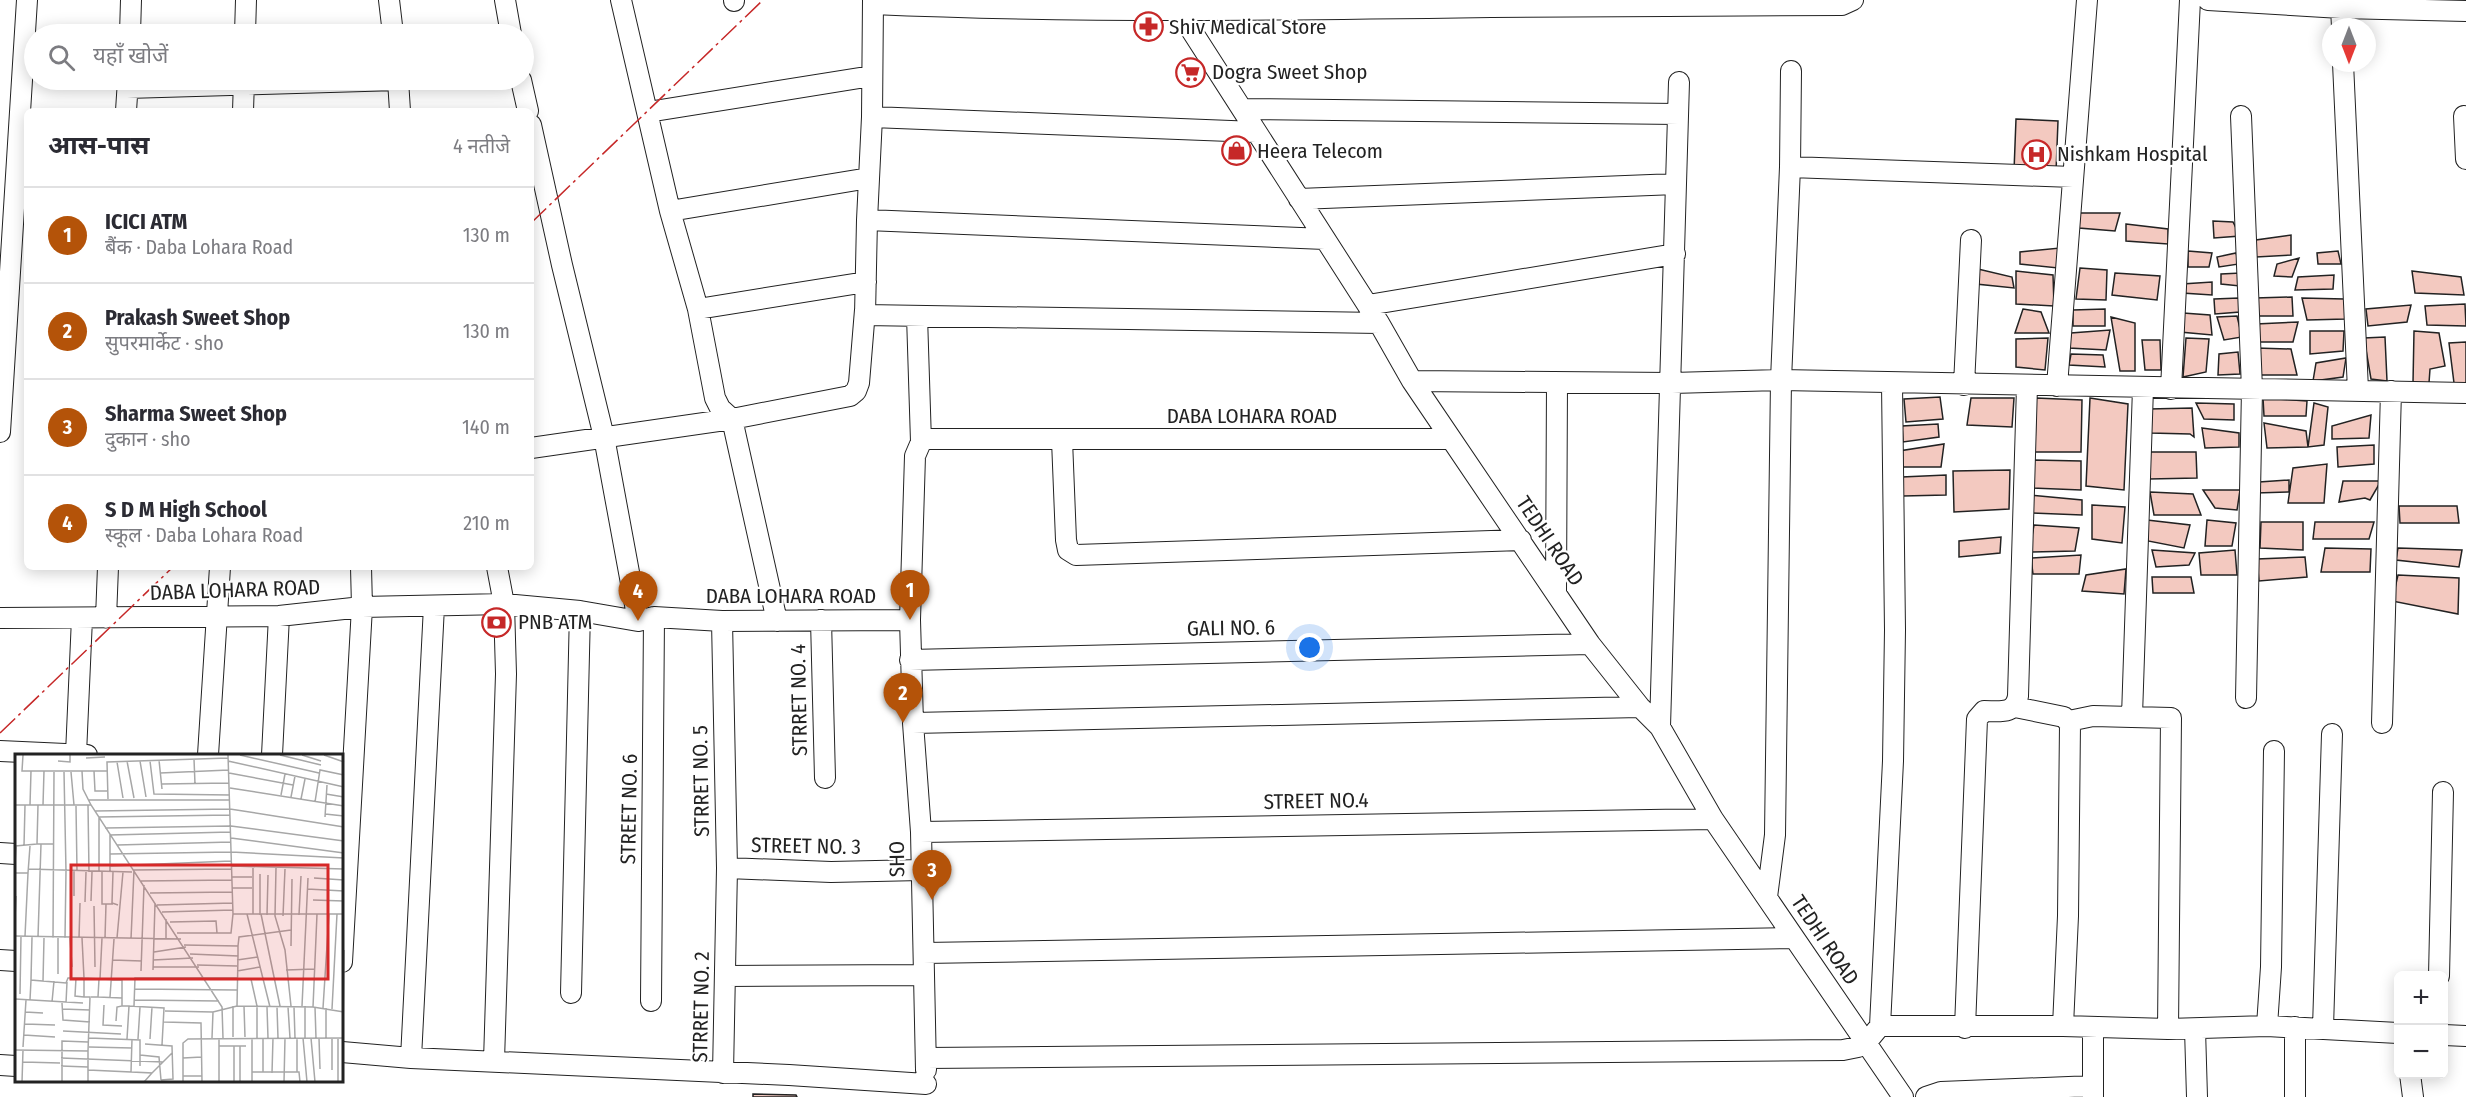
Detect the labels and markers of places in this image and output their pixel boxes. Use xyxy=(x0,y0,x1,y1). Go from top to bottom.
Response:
pharmacy icon: Shiv Medical Store xyxy=(1132,11,1164,43)
place label: Shiv Medical Store xyxy=(1169,14,1326,40)
supermarket icon: Dogra Sweet Shop xyxy=(1175,56,1207,88)
place label: Dogra Sweet Shop xyxy=(1212,59,1367,85)
shop icon: Heera Telecom xyxy=(1220,135,1252,167)
place label: Heera Telecom xyxy=(1257,138,1383,164)
hospital icon: Nishkam Hospital xyxy=(2020,138,2052,170)
place label: Nishkam Hospital xyxy=(2057,141,2208,167)
pin: 1 xyxy=(890,570,930,620)
pin: 4 xyxy=(618,572,658,621)
bank icon: PNB ATM xyxy=(481,606,513,638)
place label: PNB ATM xyxy=(518,609,592,635)
pin: 2 xyxy=(884,674,922,723)
pin: 3 xyxy=(912,850,952,900)

